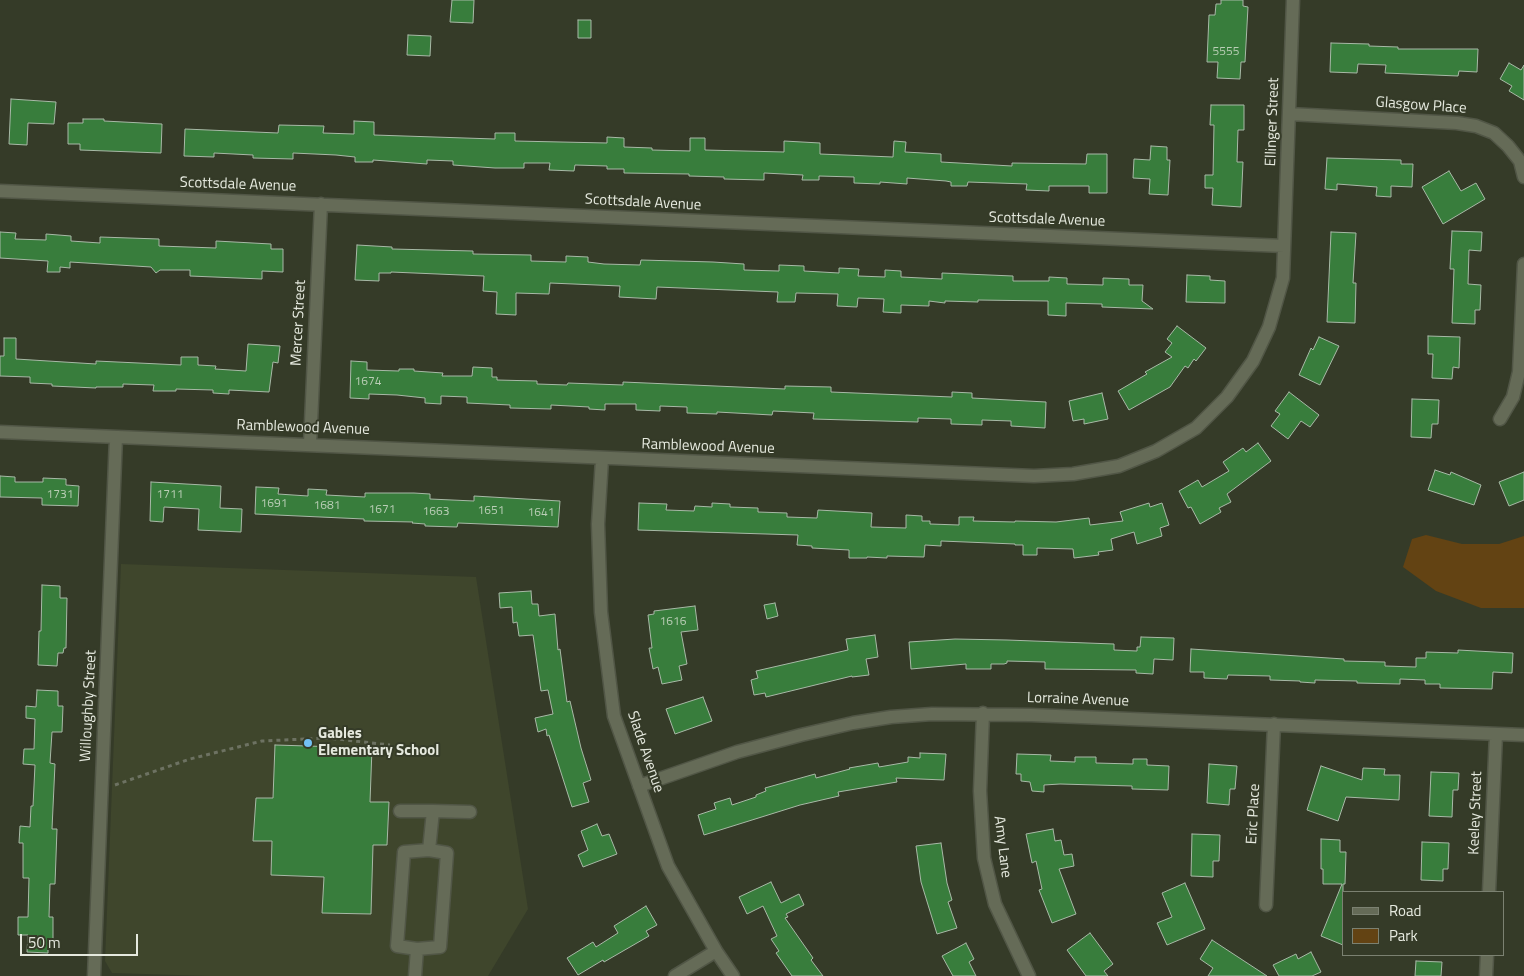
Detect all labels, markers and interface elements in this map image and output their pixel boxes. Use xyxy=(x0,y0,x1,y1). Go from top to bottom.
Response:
house number: 5555 xyxy=(1213,45,1239,59)
street label: Ellinger Street xyxy=(1262,77,1284,167)
street label: Glasgow Place xyxy=(1375,94,1467,118)
street label: Scottsdale Avenue xyxy=(179,174,297,196)
street label: Scottsdale Avenue xyxy=(584,191,702,215)
street label: Scottsdale Avenue xyxy=(988,209,1106,231)
street label: Mercer Street xyxy=(288,279,310,367)
house number: 1674 xyxy=(355,375,381,389)
street label: Ramblewood Avenue xyxy=(236,417,370,439)
street label: Ramblewood Avenue xyxy=(641,436,775,458)
house number: 1731 xyxy=(47,488,73,502)
house number: 1711 xyxy=(157,488,183,502)
house number: 1691 xyxy=(261,497,287,511)
house number: 1681 xyxy=(314,499,340,513)
house number: 1671 xyxy=(369,503,395,517)
house number: 1651 xyxy=(478,504,504,518)
house number: 1663 xyxy=(423,505,449,519)
house number: 1641 xyxy=(528,506,554,520)
house number: 1616 xyxy=(660,615,686,629)
street label: Willoughby Street xyxy=(77,650,101,762)
street label: Lorraine Avenue xyxy=(1027,689,1129,711)
street label: Slade Avenue xyxy=(623,709,667,795)
place label: Gables Elementary School xyxy=(318,725,439,760)
marker: Gables Elementary School xyxy=(302,737,314,749)
street label: Keeley Street xyxy=(1466,771,1486,855)
street label: Eric Place xyxy=(1243,783,1265,845)
street label: Amy Lane xyxy=(989,815,1015,879)
legend xyxy=(1342,891,1504,956)
text: Road xyxy=(1389,899,1421,922)
scale bar xyxy=(22,924,140,956)
text: Park xyxy=(1389,924,1418,947)
text: 50 m xyxy=(28,931,61,954)

